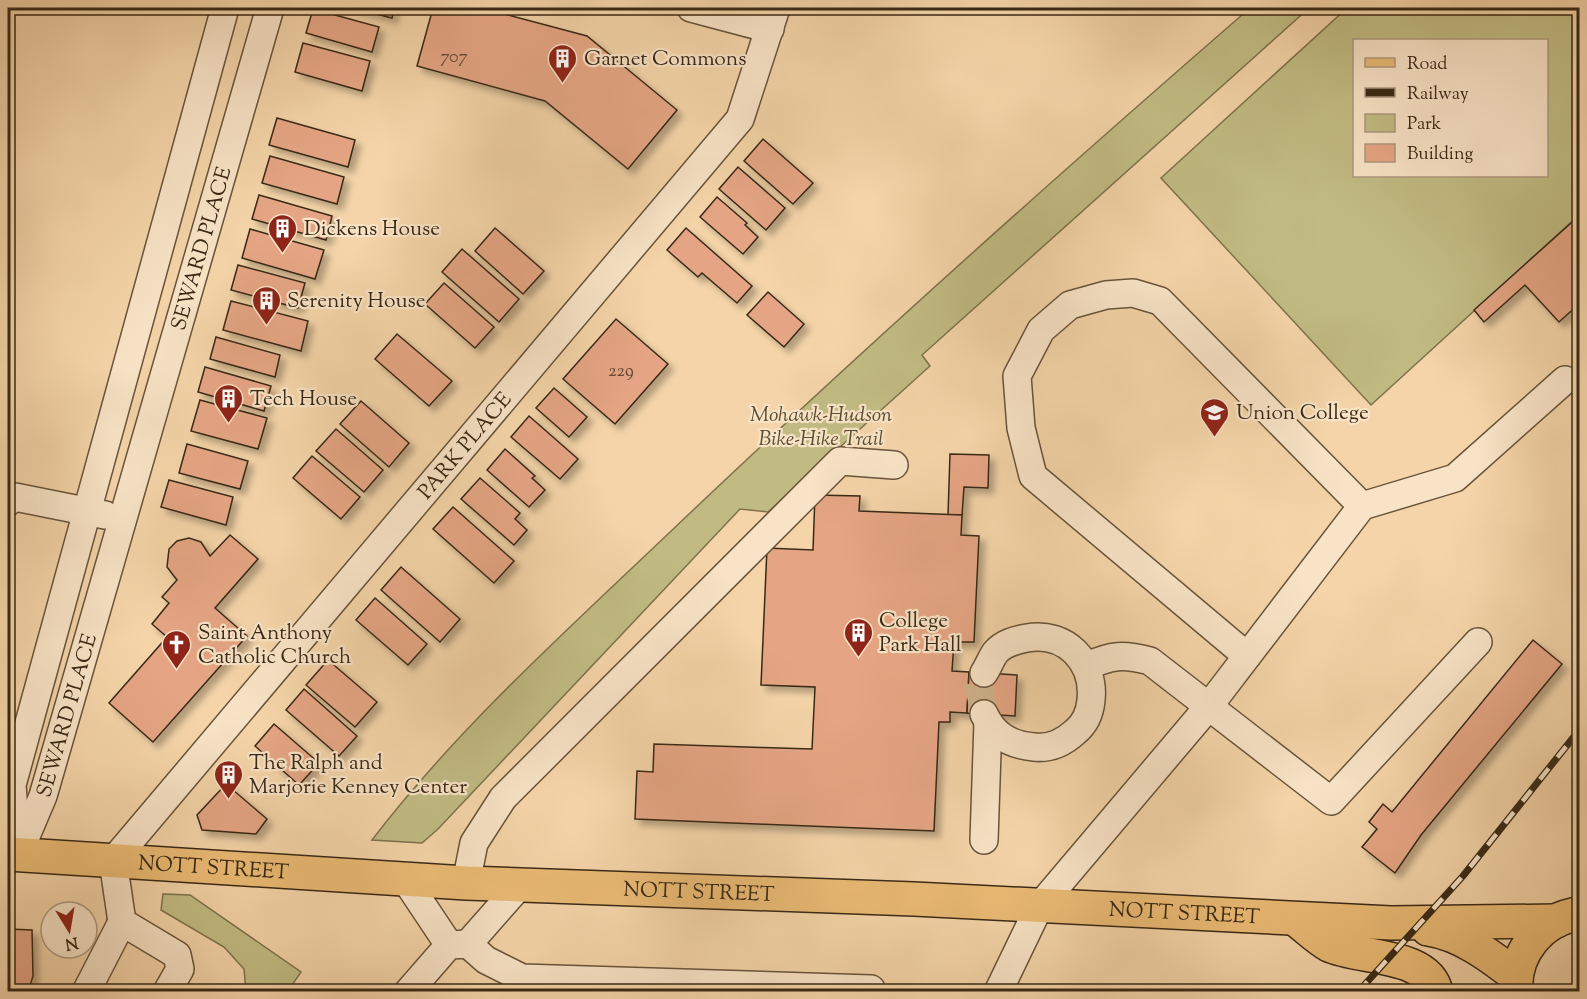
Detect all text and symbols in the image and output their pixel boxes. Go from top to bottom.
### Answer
legend [1353,39,1548,177]
building icon: Garnet Commons [547,42,579,84]
house number: 707 [440,45,468,71]
place label: Garnet Commons [584,45,746,75]
text: Road [1407,52,1447,78]
text: Railway [1407,82,1469,108]
text: Park [1407,112,1442,138]
text: Building [1407,142,1473,168]
street label: SEWARD PLACE [165,163,241,334]
building icon: Dickens House [267,212,299,254]
place label: Dickens House [304,215,440,245]
building icon: Serenity House [250,284,282,326]
place label: Serenity House [287,287,426,317]
house number: 229 [608,359,634,385]
building icon: Tech House [213,382,245,424]
place label: Tech House [250,385,357,415]
street label: PARK PLACE [412,386,520,507]
school or university icon: Union College [1199,396,1231,438]
place label: Union College [1236,399,1369,429]
park label: Mohawk-Hudson Bike-Hike Trail [750,401,892,455]
place label: College Park Hall [879,607,962,661]
building icon: College Park Hall [842,616,874,658]
place label: Saint Anthony Catholic Church [198,619,351,673]
church icon: Saint Anthony Catholic Church [161,628,193,670]
street label: SEWARD PLACE [30,630,106,801]
place label: The Ralph and Marjorie Kenney Center [249,749,467,803]
building icon: The Ralph and Marjorie Kenney Center [212,758,244,800]
street label: NOTT STREET [137,849,290,889]
street label: NOTT STREET [623,876,775,911]
street label: NOTT STREET [1108,896,1261,933]
north arrow [39,900,99,960]
text: N [63,930,80,955]

